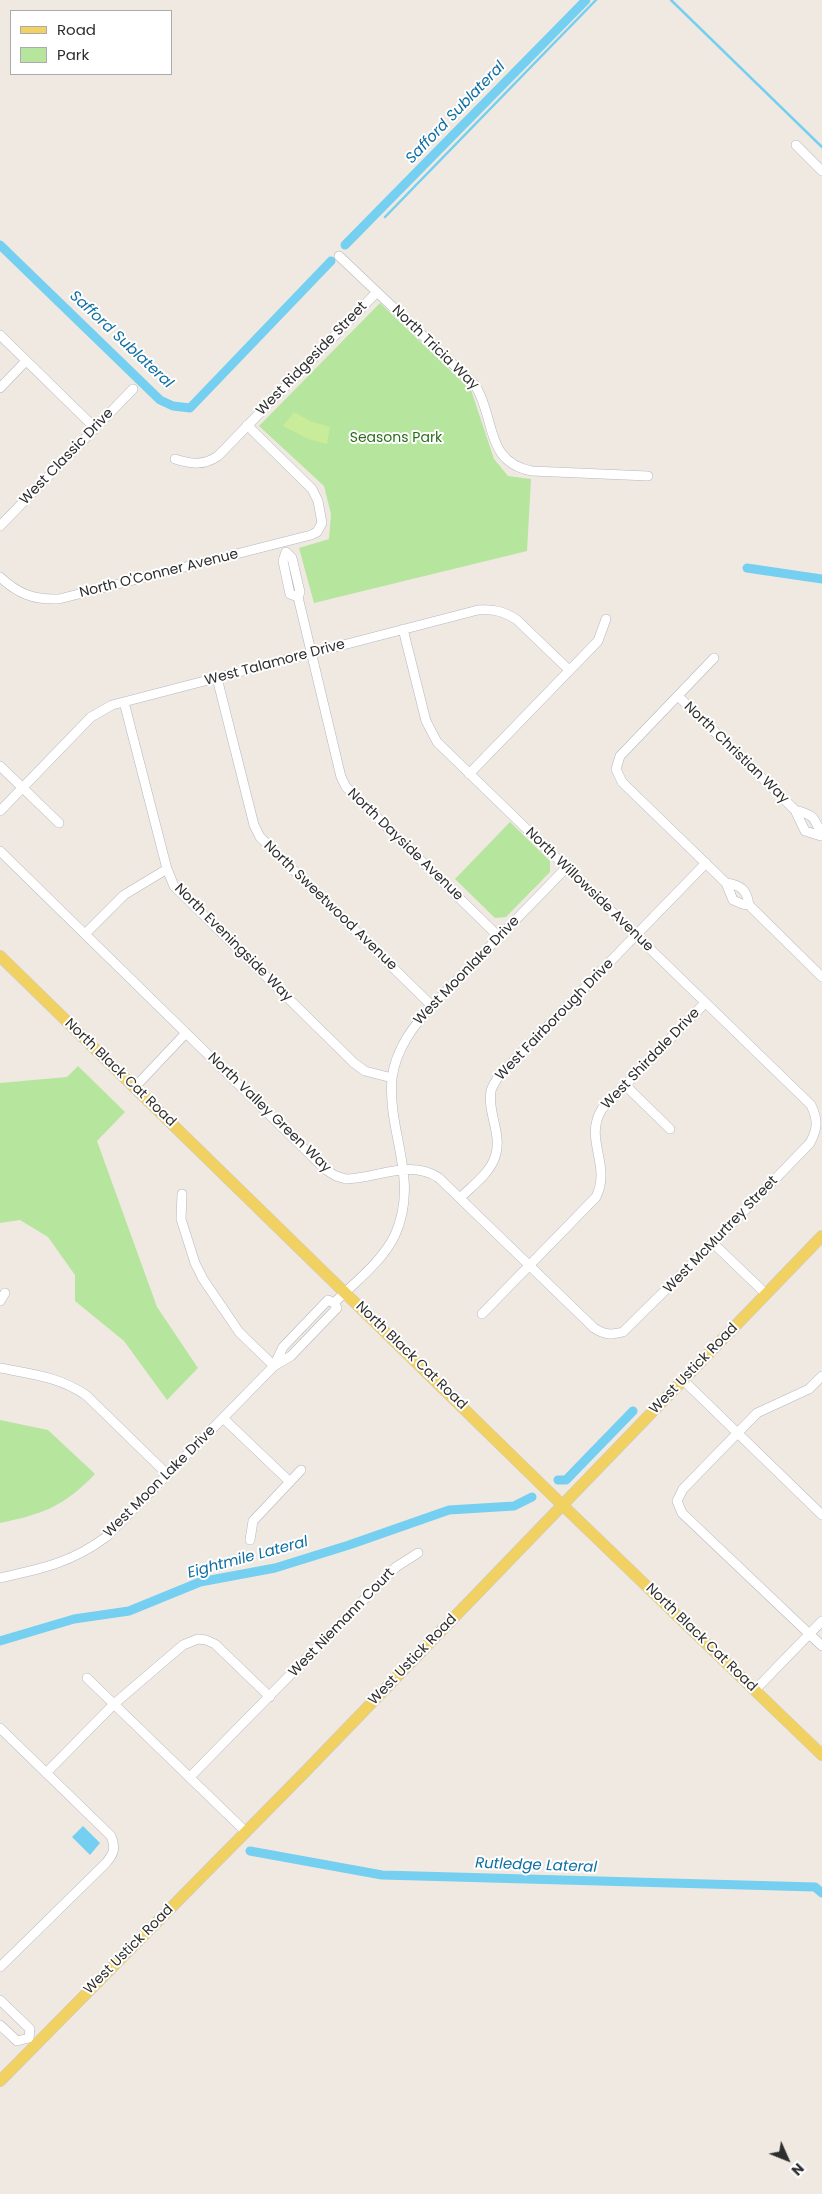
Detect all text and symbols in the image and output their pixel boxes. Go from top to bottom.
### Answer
legend [10,10,172,75]
text: Road [57,19,96,40]
text: Park [57,44,89,65]
water label: Safford Sublateral [403,58,509,168]
water label: Safford Sublateral [65,287,177,393]
street label: West Ridgeside Street [253,299,371,419]
street label: North Tricia Way [388,302,482,394]
street label: West Classic Drive [17,405,117,509]
park label: Seasons Park [350,430,442,446]
street label: North O'Conner Avenue [78,546,240,602]
street label: West Talamore Drive [203,636,347,690]
street label: North Christian Way [680,699,792,807]
street label: North Dayside Avenue [344,785,466,905]
street label: North Willowside Avenue [521,824,657,956]
street label: North Sweetwood Avenue [260,838,400,974]
street label: North Eveningside Way [170,880,296,1006]
street label: West Moonlake Drive [411,913,523,1029]
street label: West Fairborough Drive [493,956,617,1084]
street label: West Shirdale Drive [598,1005,704,1113]
street label: North Black Cat Road [61,1015,179,1131]
street label: North Valley Green Way [204,1050,334,1176]
street label: West McMurtrey Street [660,1173,782,1297]
street label: North Black Cat Road [352,1298,470,1414]
street label: West Ustick Road [646,1320,742,1418]
street label: West Moon Lake Drive [101,1423,219,1541]
water label: Eightmile Lateral [186,1533,310,1583]
street label: West Niemann Court [286,1565,398,1681]
street label: North Black Cat Road [642,1580,760,1696]
street label: West Ustick Road [365,1611,461,1709]
water label: Rutledge Lateral [475,1855,597,1877]
street label: West Ustick Road [81,1902,177,1998]
north arrow [762,2134,812,2184]
text: N [787,2159,809,2180]

